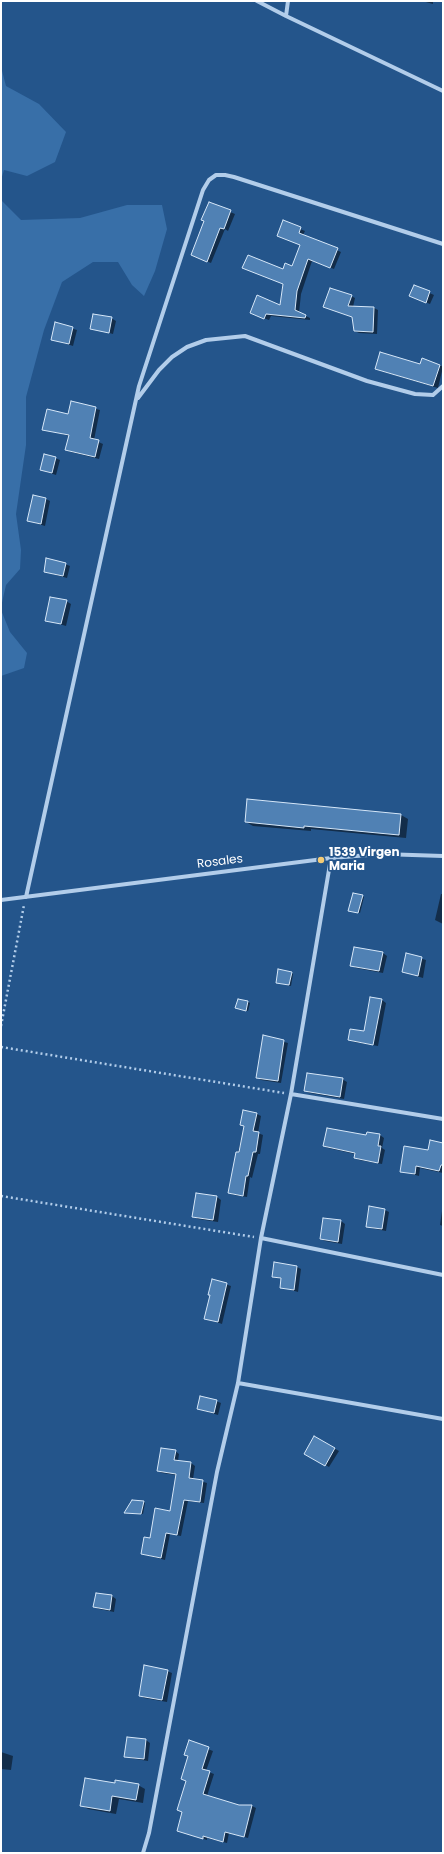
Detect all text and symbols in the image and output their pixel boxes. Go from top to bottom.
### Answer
place label: 1539 Virgen Maria [329,846,400,874]
street label: Rosales [196,852,244,872]
marker: 1539 Virgen Maria [316,855,326,865]

